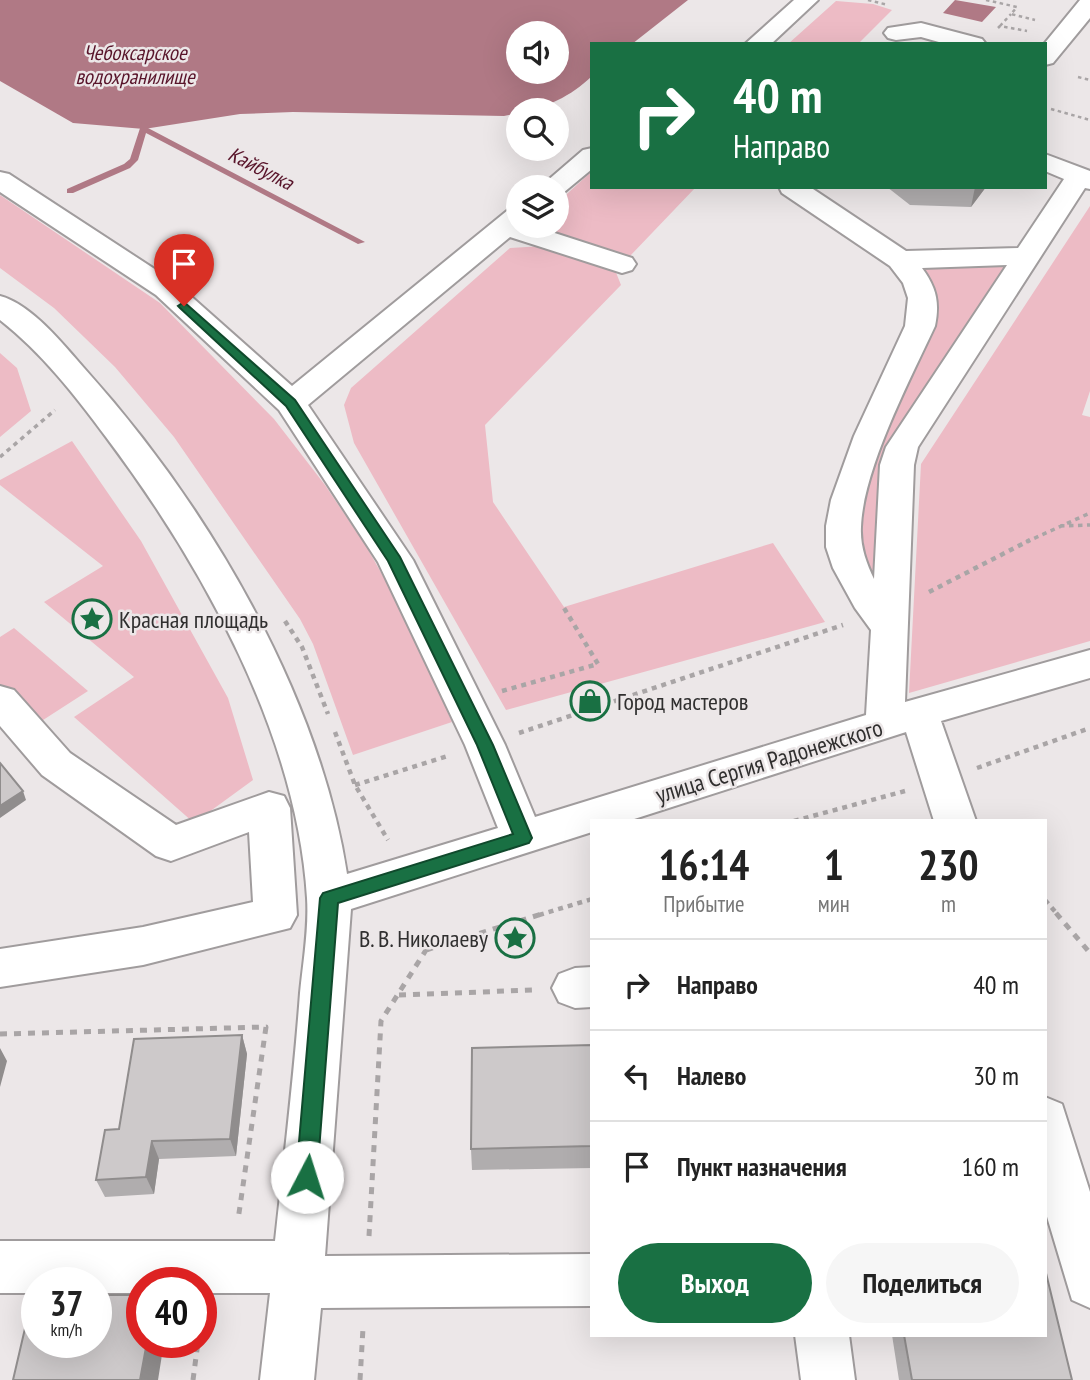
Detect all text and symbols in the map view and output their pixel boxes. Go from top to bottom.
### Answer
map controls [506,21,569,238]
button: sound [506,21,569,84]
water label: Чебоксарское водохранилище [75,39,196,90]
text: 40 m [733,63,822,127]
icon: right [618,70,709,161]
button: search [506,98,569,161]
text: Направо [733,125,830,167]
water label: Кайбулка [224,140,300,197]
button: layers [506,175,569,238]
pin [154,234,214,306]
icon: arrive [165,245,203,283]
place icon: Красная площадь [71,598,113,640]
place label: Красная площадь [119,604,268,635]
shop icon: Город мастеров [569,680,611,722]
place label: Город мастеров [617,686,748,717]
street label: улица Сергия Радонежского [652,712,886,810]
text: 16:14 [658,837,749,892]
text: 1 [824,837,844,892]
text: 230 [918,837,979,892]
text: Прибытие [663,889,745,918]
text: мин [818,889,850,918]
text: m [941,889,956,918]
place icon: В. В. Николаеву [494,917,536,959]
place label: В. В. Николаеву [359,923,488,954]
icon: right [618,966,656,1004]
text: Направо [677,968,758,1001]
text: 40 m [973,968,1019,1001]
icon: left [618,1057,656,1095]
text: Налево [677,1059,746,1092]
text: 30 m [973,1059,1019,1092]
position arrow [270,1140,344,1214]
icon: arrive [618,1148,656,1186]
text: Пункт назначения [677,1150,847,1183]
text: 160 m [961,1150,1019,1183]
button: Выход [618,1243,812,1323]
button: Поделиться [826,1243,1019,1323]
speed limit sign: 40 [126,1267,217,1358]
text: 37 [50,1280,83,1326]
text: km/h [51,1318,82,1341]

